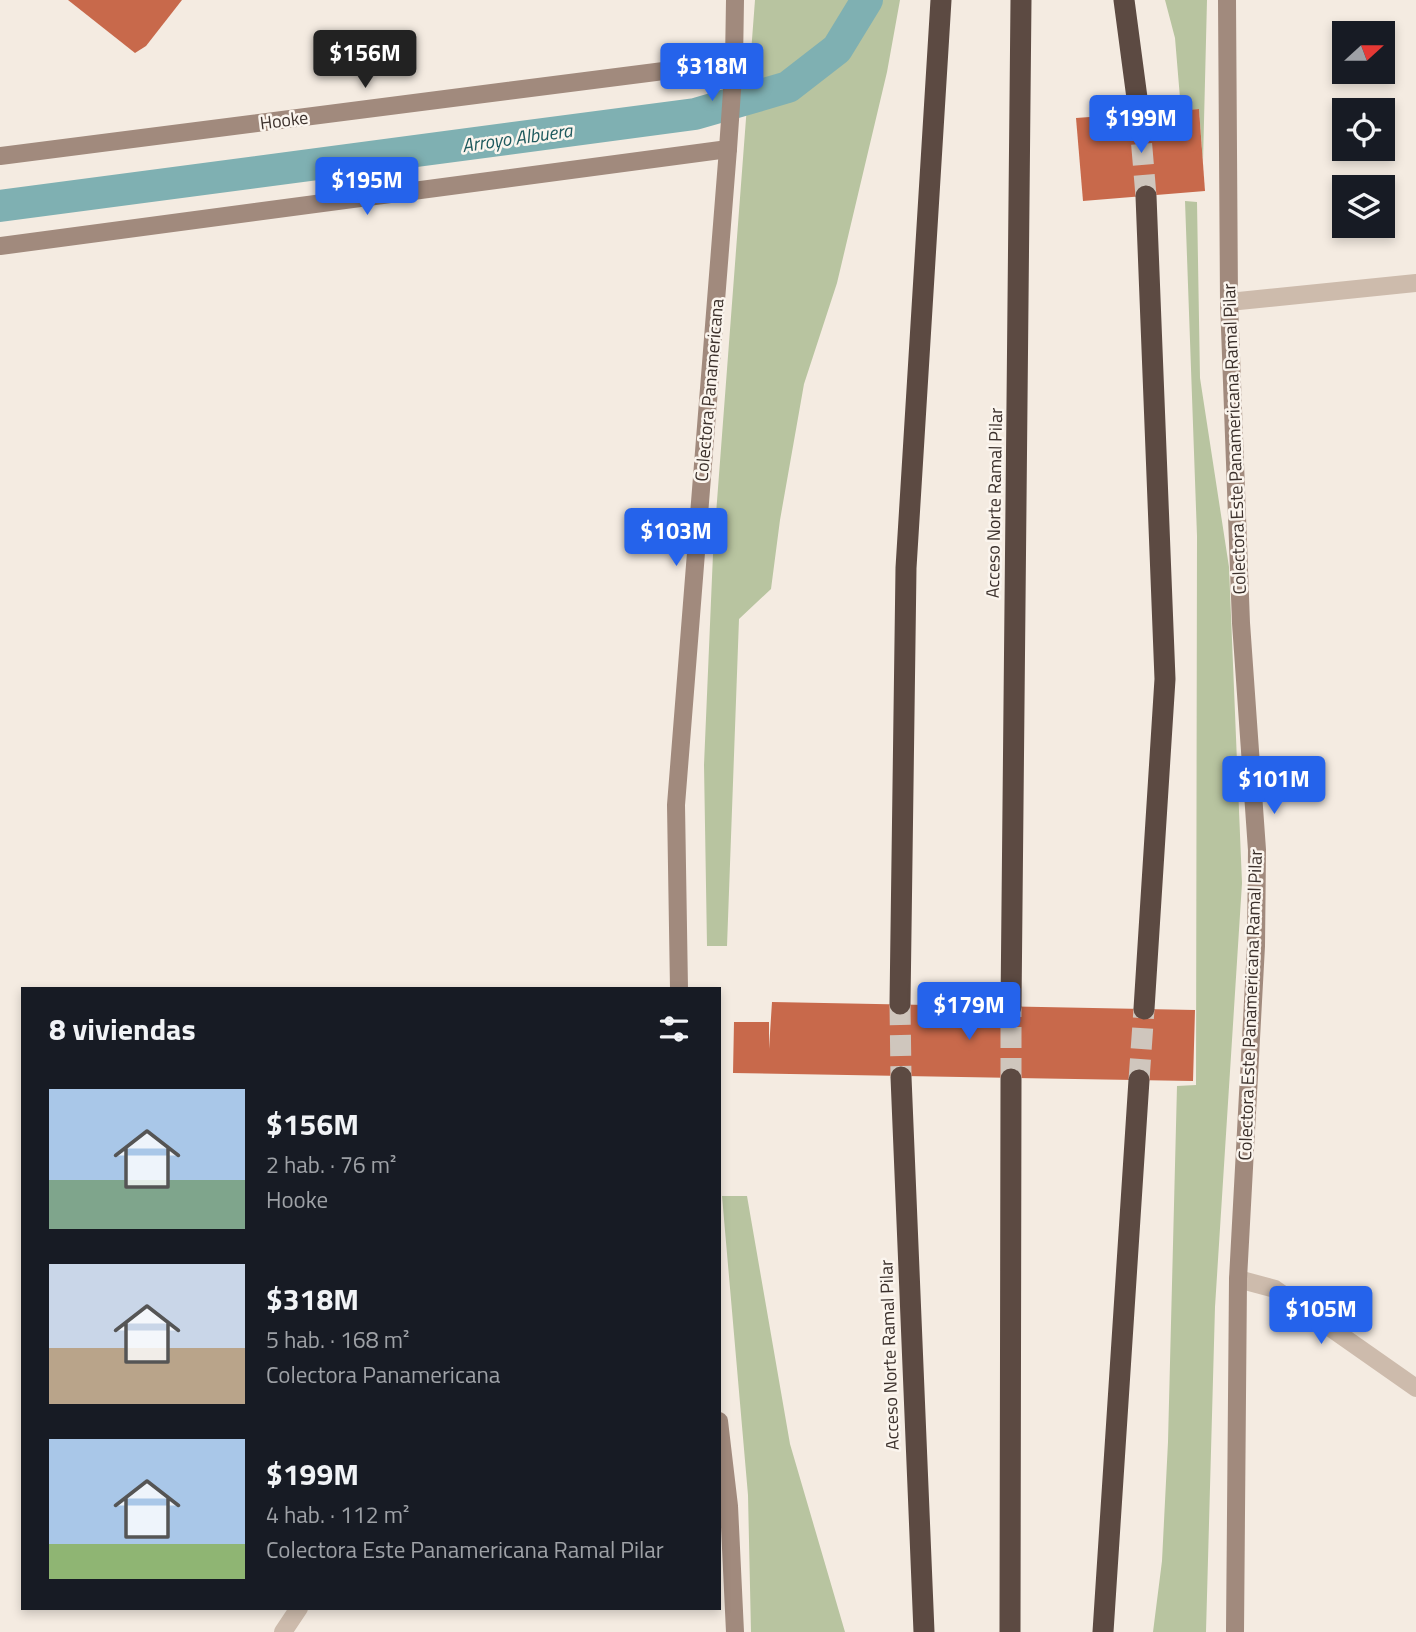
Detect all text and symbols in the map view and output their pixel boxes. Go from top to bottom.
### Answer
north arrow [1332,21,1395,84]
map controls [1332,21,1395,238]
pin: $156M [316,31,414,90]
text: $156M [329,35,401,70]
pin: $318M [663,43,761,103]
text: $318M [676,48,748,83]
pin: $199M [1092,96,1190,155]
button: locate [1332,98,1395,161]
text: $199M [1105,100,1177,135]
street label: Hooke [258,104,310,136]
water label: Arroyo Albuera [460,115,575,159]
pin: $195M [318,158,416,217]
text: $195M [331,162,403,197]
button: layers [1332,175,1395,238]
street label: Colectora Este Panamericana Ramal Pilar [1215,283,1253,595]
street label: Colectora Panamericana [688,297,730,483]
street label: Acceso Norte Ramal Pilar [979,408,1009,598]
pin: $103M [627,508,725,568]
text: $103M [640,513,712,548]
pin: $101M [1225,756,1323,816]
text: $101M [1238,761,1310,796]
street label: Colectora Este Panamericana Ramal Pilar [1231,849,1269,1161]
pin: $179M [920,982,1018,1042]
text: $179M [933,987,1005,1022]
text: 8 viviendas [49,1006,196,1052]
icon: filters [655,1010,693,1048]
text: $156M [266,1101,359,1147]
icon: home [105,1117,189,1201]
text: 2 hab. · 76 m² [266,1147,396,1182]
text: Hooke [266,1182,328,1217]
street label: Acceso Norte Ramal Pilar [872,1259,906,1451]
text: $318M [266,1276,359,1322]
pin: $105M [1272,1286,1370,1346]
text: $105M [1285,1291,1357,1326]
icon: home [105,1292,189,1376]
text: 5 hab. · 168 m² [266,1322,409,1357]
text: Colectora Panamericana [266,1357,500,1392]
text: $199M [266,1451,359,1497]
icon: home [105,1467,189,1551]
text: 4 hab. · 112 m² [266,1497,409,1532]
text: Colectora Este Panamericana Ramal Pilar [266,1532,664,1567]

